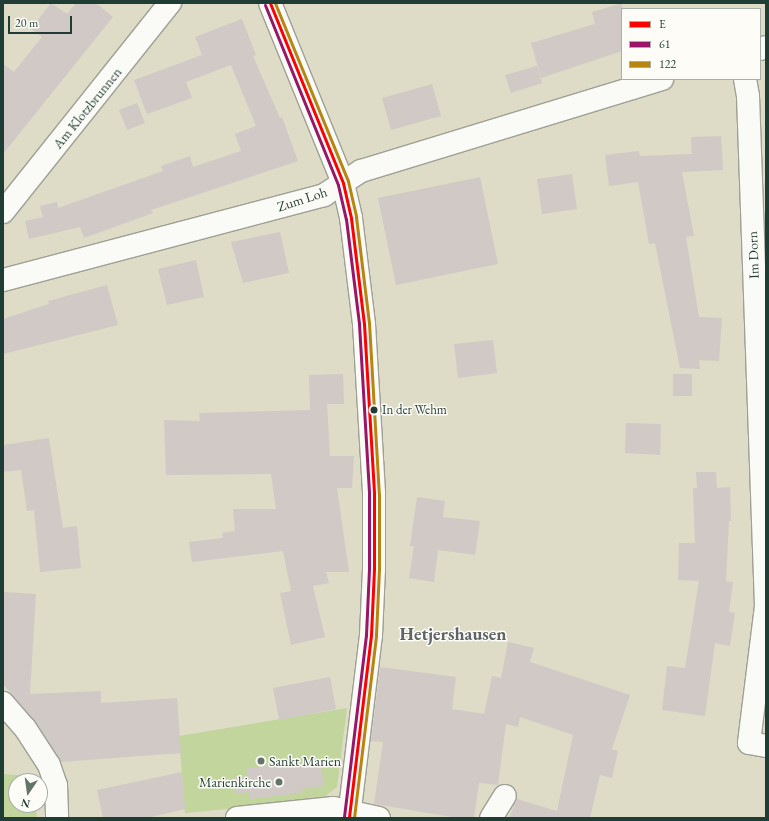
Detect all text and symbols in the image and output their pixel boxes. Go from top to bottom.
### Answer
scale bar [10,8,74,34]
legend [621,8,761,80]
text: 20 m [15,15,38,31]
text: E [659,16,666,32]
text: 61 [659,36,671,52]
text: 122 [659,56,676,72]
street label: Am Klotzbrunnen [49,64,125,152]
street label: Zum Loh [275,183,329,215]
street label: Im Dorn [744,231,762,279]
place label: In der Wehm [382,402,447,418]
marker: In der Wehm [369,405,379,415]
district label: Hetjershausen [400,623,506,645]
place label: Sankt Marien [269,753,341,769]
marker: Sankt Marien [256,756,266,766]
north arrow [8,773,48,813]
place label: Marienkirche [199,774,271,790]
marker: Marienkirche [274,777,284,787]
text: N [20,796,31,812]

